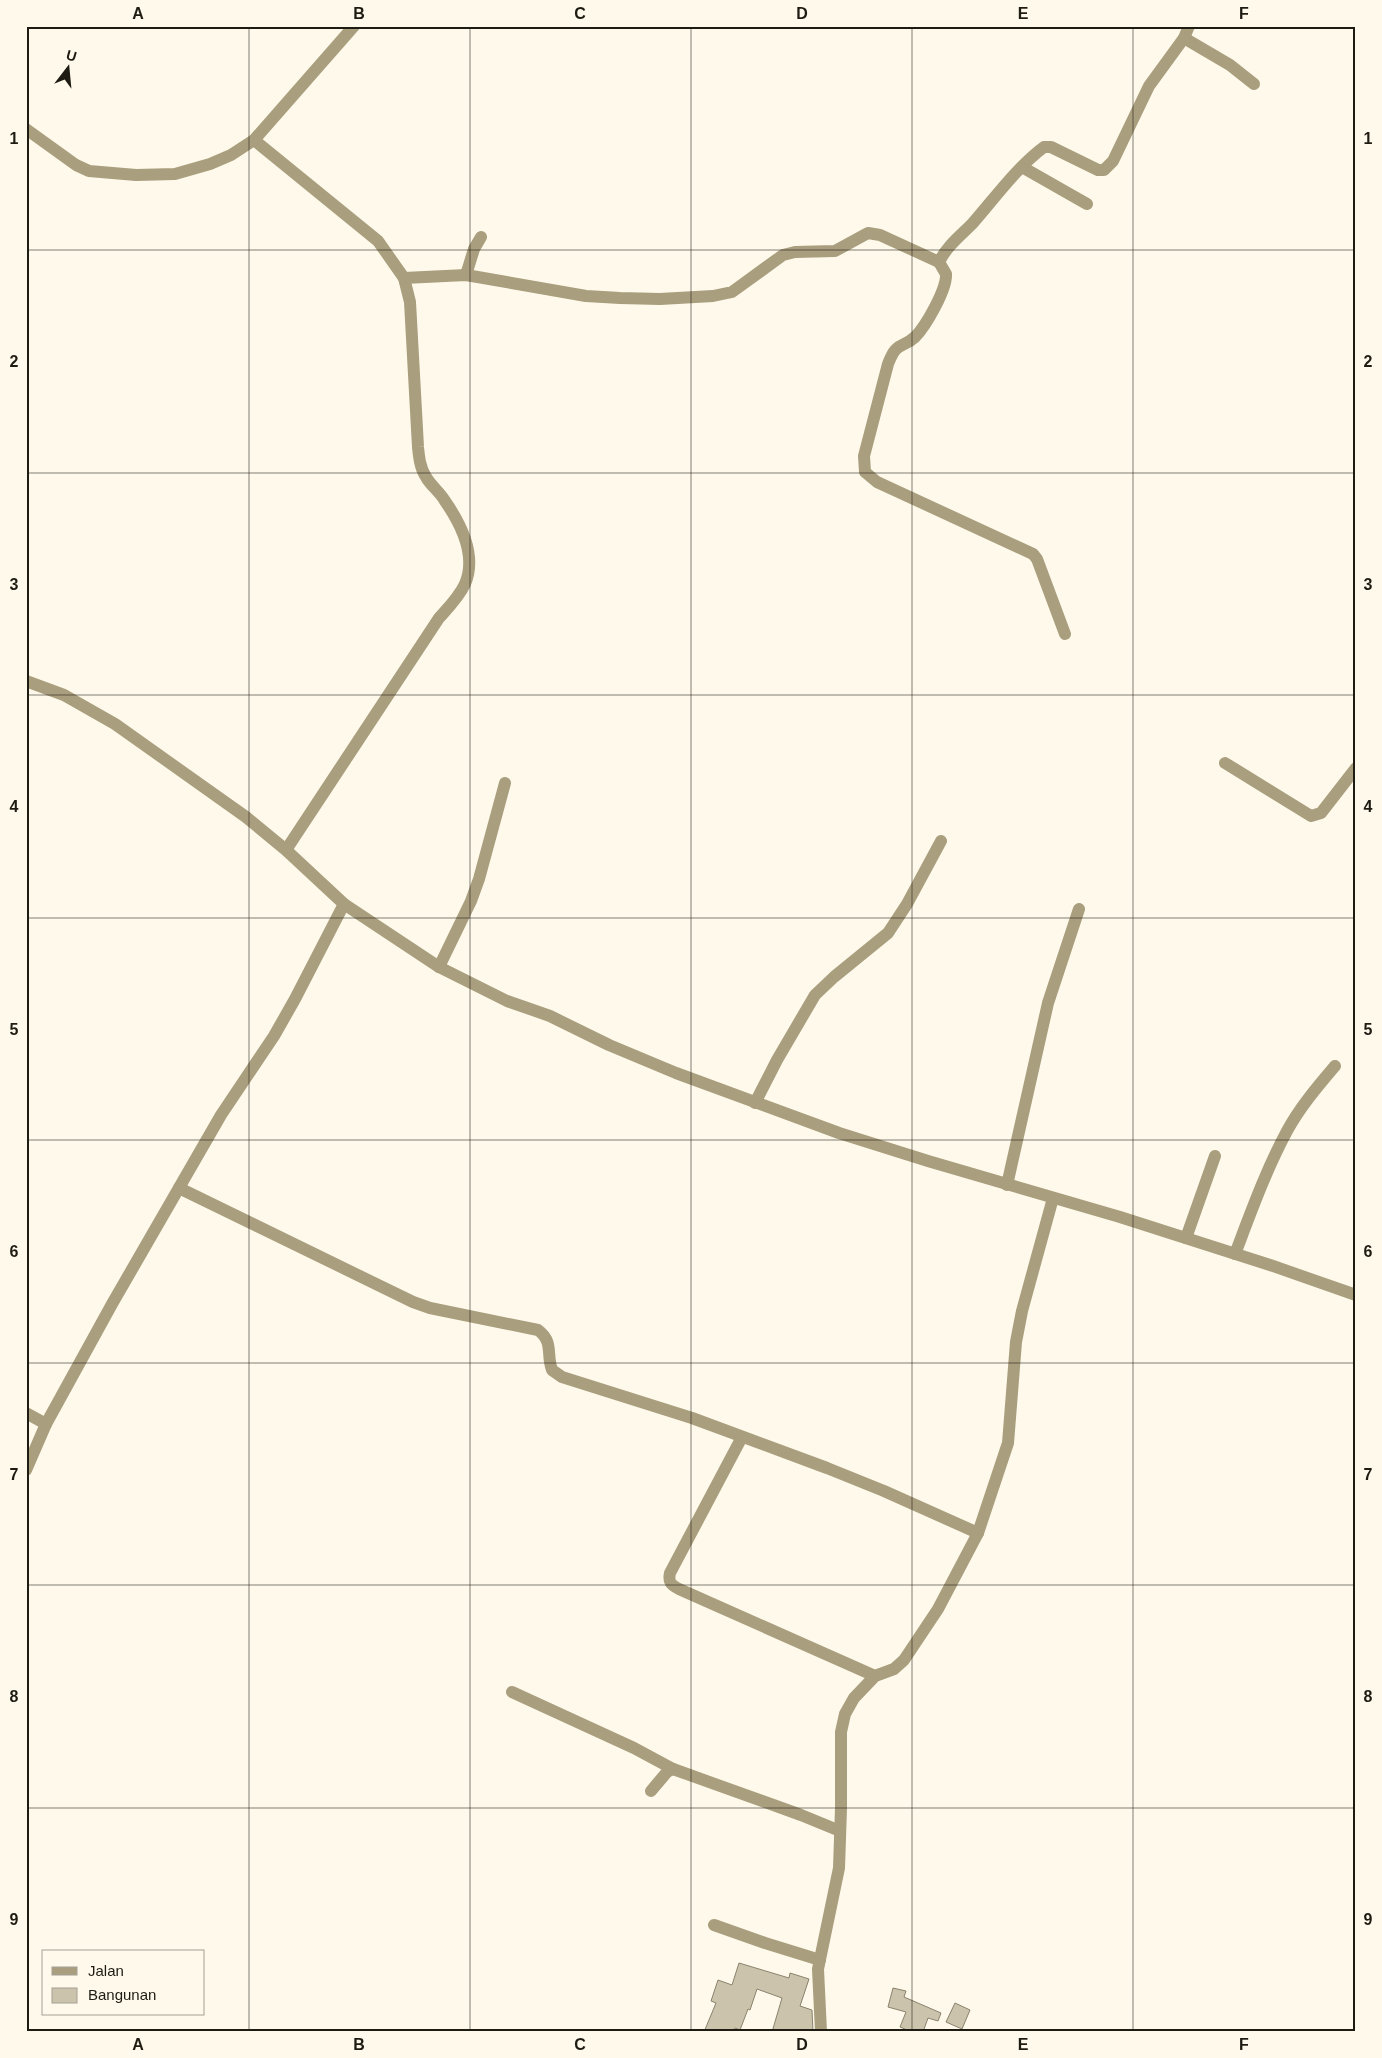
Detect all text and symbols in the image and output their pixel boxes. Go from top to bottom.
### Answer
text: A [132,5,144,22]
text: B [353,5,365,22]
text: C [574,5,586,22]
text: D [796,5,808,22]
text: E [1018,5,1029,22]
text: F [1239,5,1249,22]
north arrow [42,42,92,92]
text: U [65,46,79,65]
text: 1 [10,130,19,147]
text: 1 [1364,130,1373,147]
text: 2 [10,353,19,370]
text: 2 [1364,353,1373,370]
text: 3 [10,576,19,593]
text: 3 [1364,576,1373,593]
text: 4 [10,798,19,815]
text: 4 [1364,798,1373,815]
text: 5 [10,1021,19,1038]
text: 5 [1364,1021,1373,1038]
text: 6 [10,1243,19,1260]
text: 6 [1364,1243,1373,1260]
text: 7 [10,1466,19,1483]
text: 7 [1364,1466,1373,1483]
text: 8 [10,1688,19,1705]
text: 8 [1364,1688,1373,1705]
text: 9 [10,1911,19,1928]
text: 9 [1364,1911,1373,1928]
legend [42,1950,205,2016]
text: Jalan [88,1962,124,1979]
text: Bangunan [88,1986,156,2003]
text: A [132,2036,144,2053]
text: B [353,2036,365,2053]
text: C [574,2036,586,2053]
text: D [796,2036,808,2053]
text: E [1018,2036,1029,2053]
text: F [1239,2036,1249,2053]

